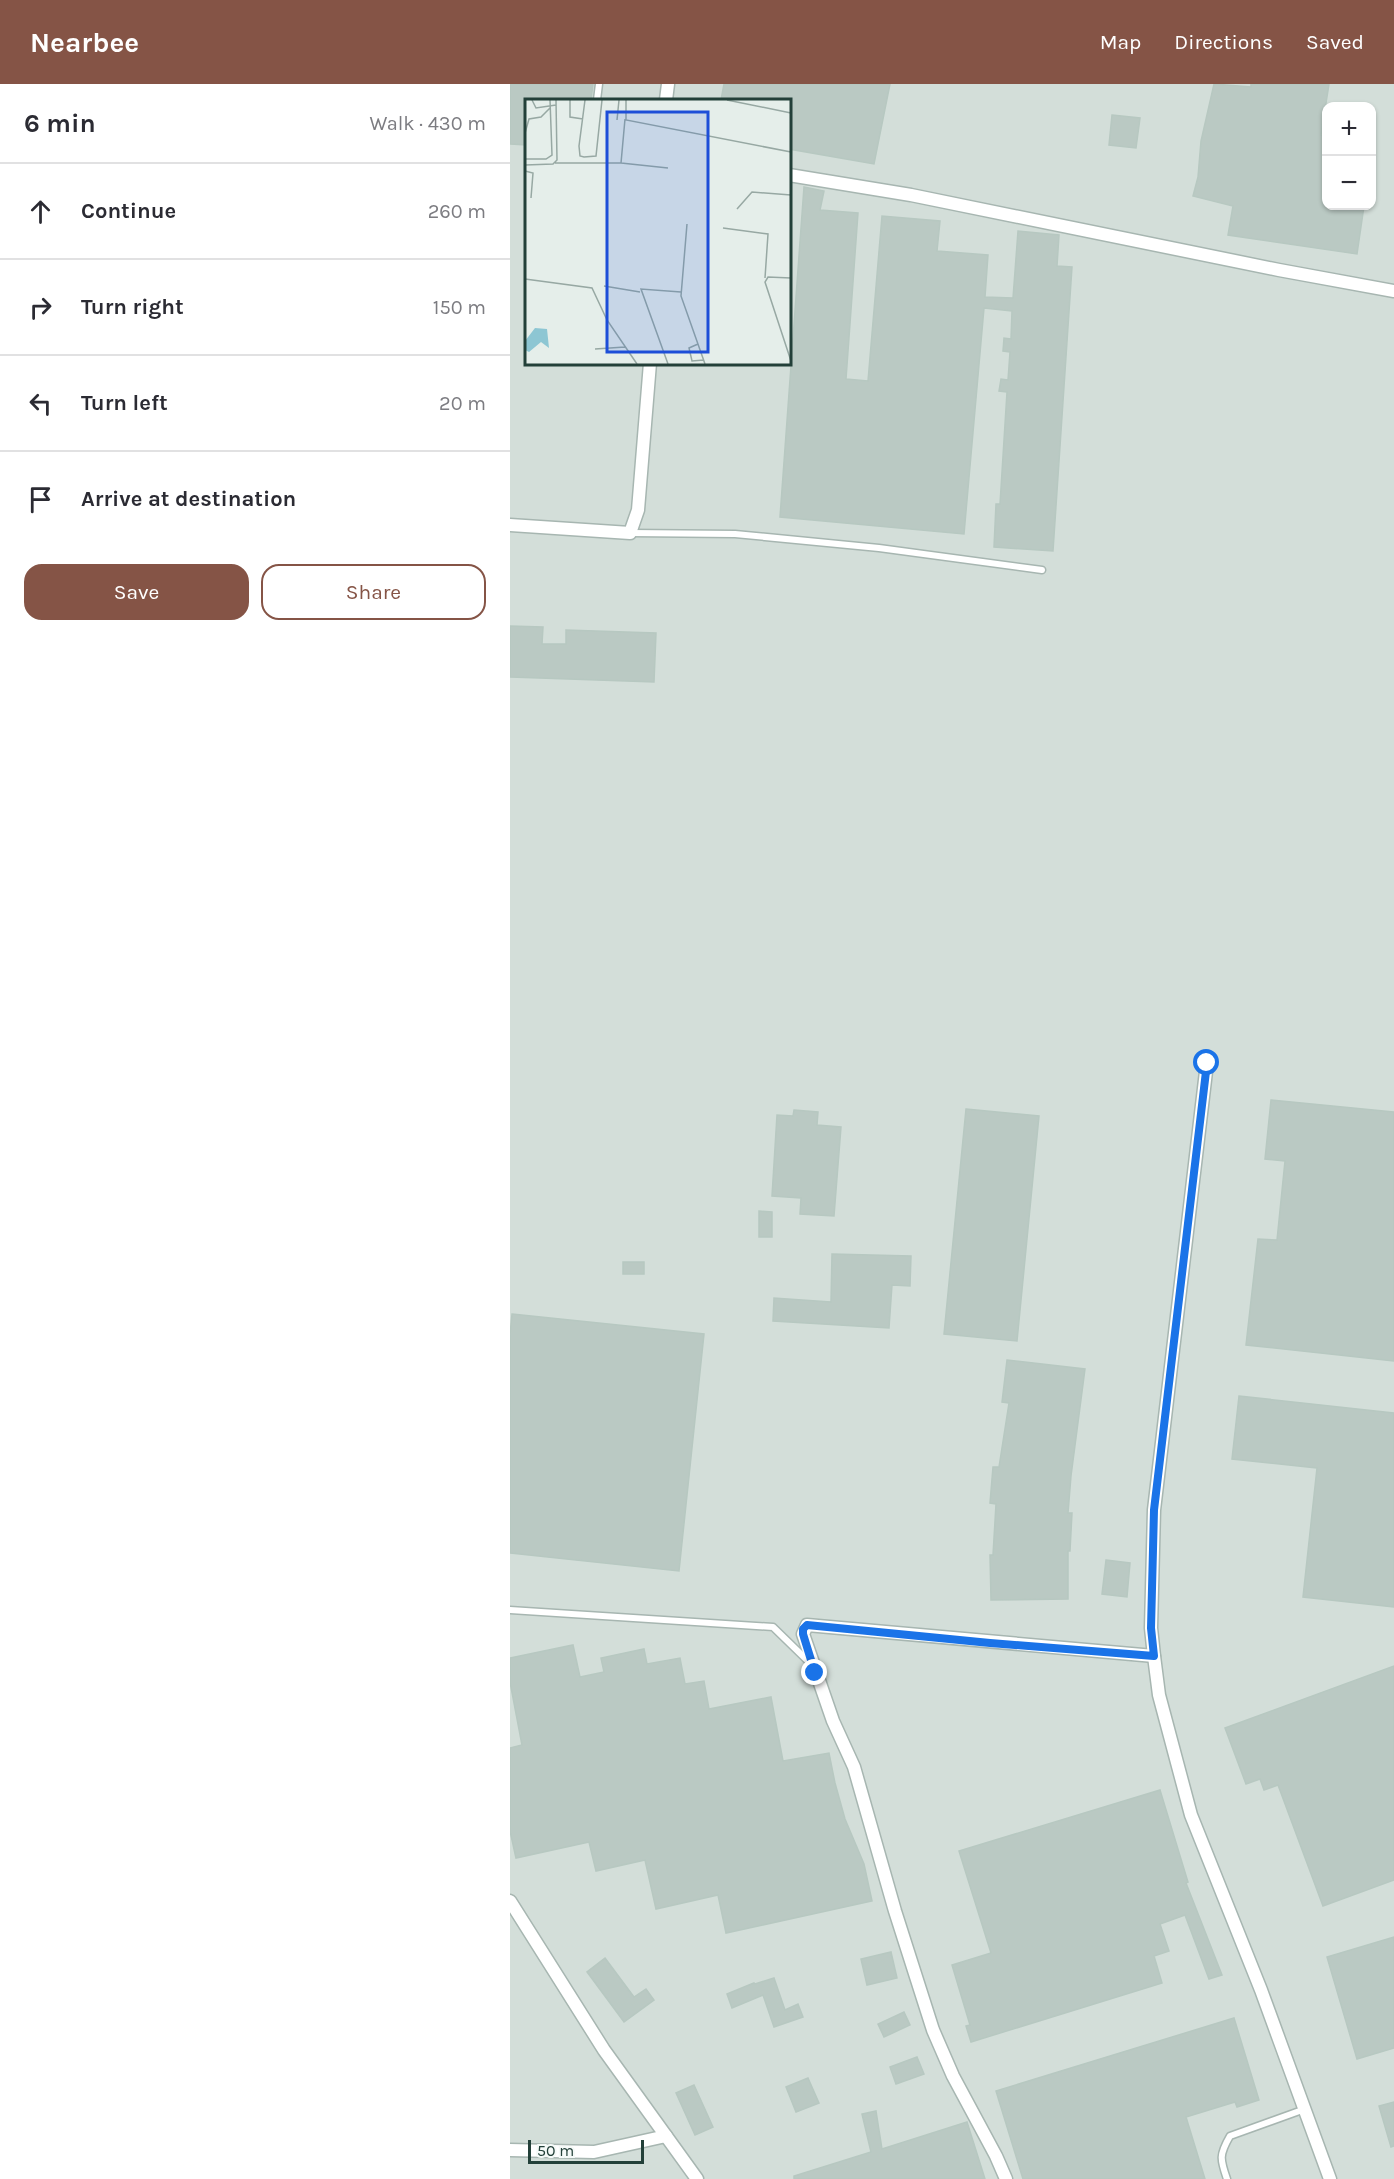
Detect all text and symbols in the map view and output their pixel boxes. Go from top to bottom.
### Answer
text: Nearbee [30,26,139,59]
text: Map [1100,30,1141,54]
text: Directions [1174,30,1273,54]
text: Saved [1306,30,1364,54]
inset map [525,99,790,364]
map controls [1322,102,1376,210]
button: + [1322,102,1376,156]
text: 6 min [24,108,96,139]
text: Walk · 430 m [370,112,486,135]
button: − [1322,156,1376,210]
icon: ahead [24,195,57,228]
text: Continue [81,198,176,224]
text: 260 m [428,200,486,223]
icon: right [24,291,57,324]
text: Turn right [81,294,184,320]
text: 150 m [433,296,486,319]
icon: left [24,387,57,420]
text: Turn left [81,390,168,416]
text: 20 m [439,392,486,415]
icon: arrive [24,483,57,516]
text: Arrive at destination [81,486,296,512]
button: Save [24,564,249,620]
button: Share [261,564,486,620]
route start [1193,1049,1219,1075]
route end [801,1659,827,1685]
scale bar [528,2137,644,2164]
text: 50 m [537,2141,574,2160]

